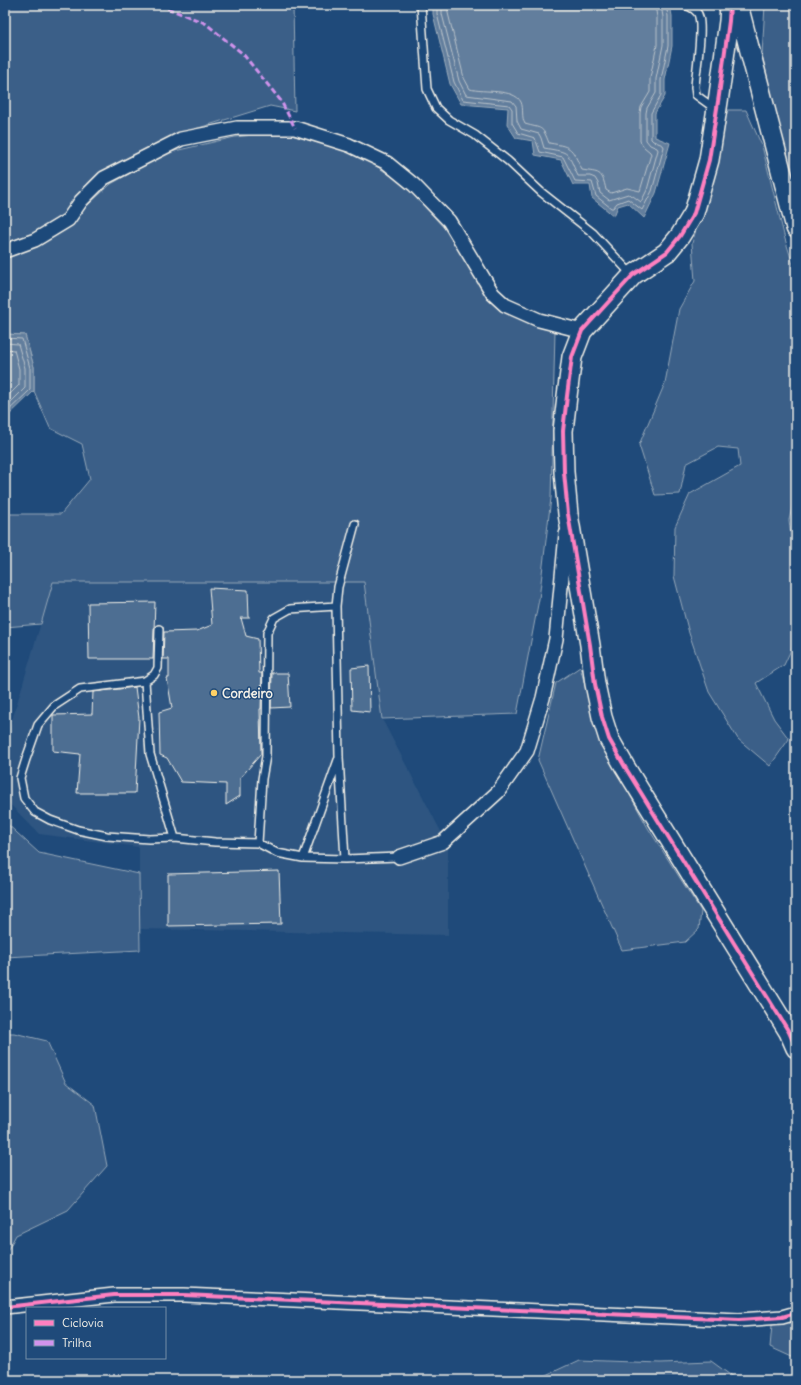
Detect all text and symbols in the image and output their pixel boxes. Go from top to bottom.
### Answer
place label: Cordeiro [222,685,273,702]
marker: Cordeiro [209,688,219,698]
legend [26,1307,166,1359]
text: Ciclovia [62,1315,104,1330]
text: Trilha [62,1335,92,1350]

